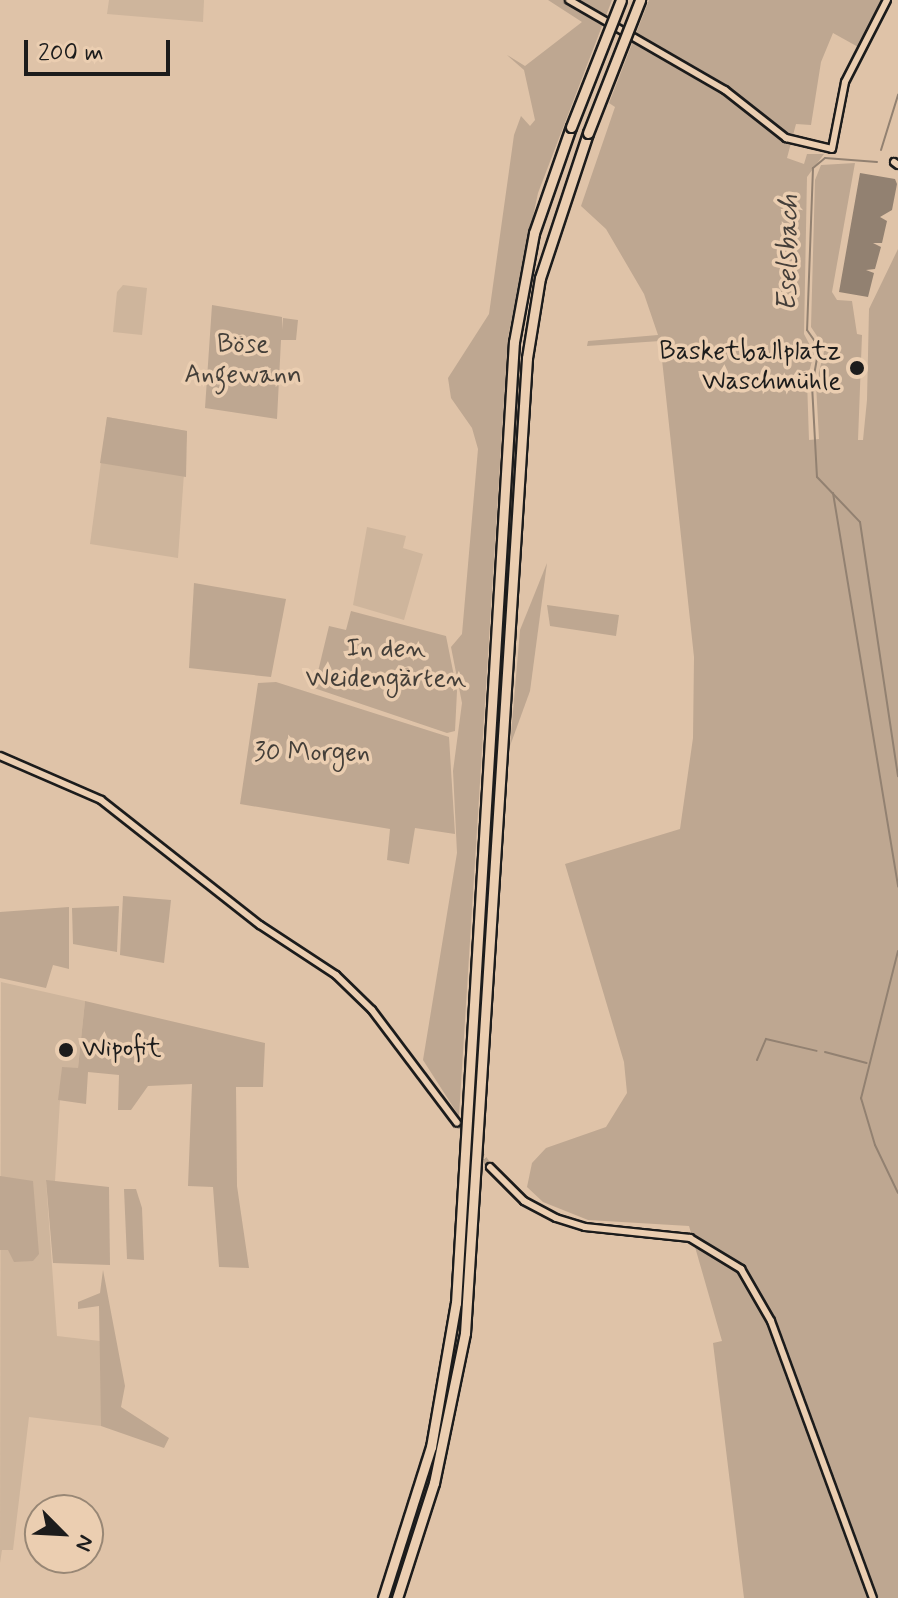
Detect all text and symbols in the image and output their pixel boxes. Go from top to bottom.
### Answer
scale bar [28,24,174,74]
text: 200 m [38,38,104,69]
water label: Eselsbach [771,194,807,312]
park label: Böse Angewann [184,330,302,392]
place label: Basketballplatz Waschmühle [659,337,841,398]
marker: Basketballplatz Waschmühle [848,359,866,377]
park label: In den Weidengärten [306,634,466,696]
park label: 30 Morgen [254,738,370,770]
place label: Wipofit [82,1034,162,1066]
marker: Wipofit [57,1041,75,1059]
north arrow [24,1494,104,1574]
text: N [68,1531,100,1555]

